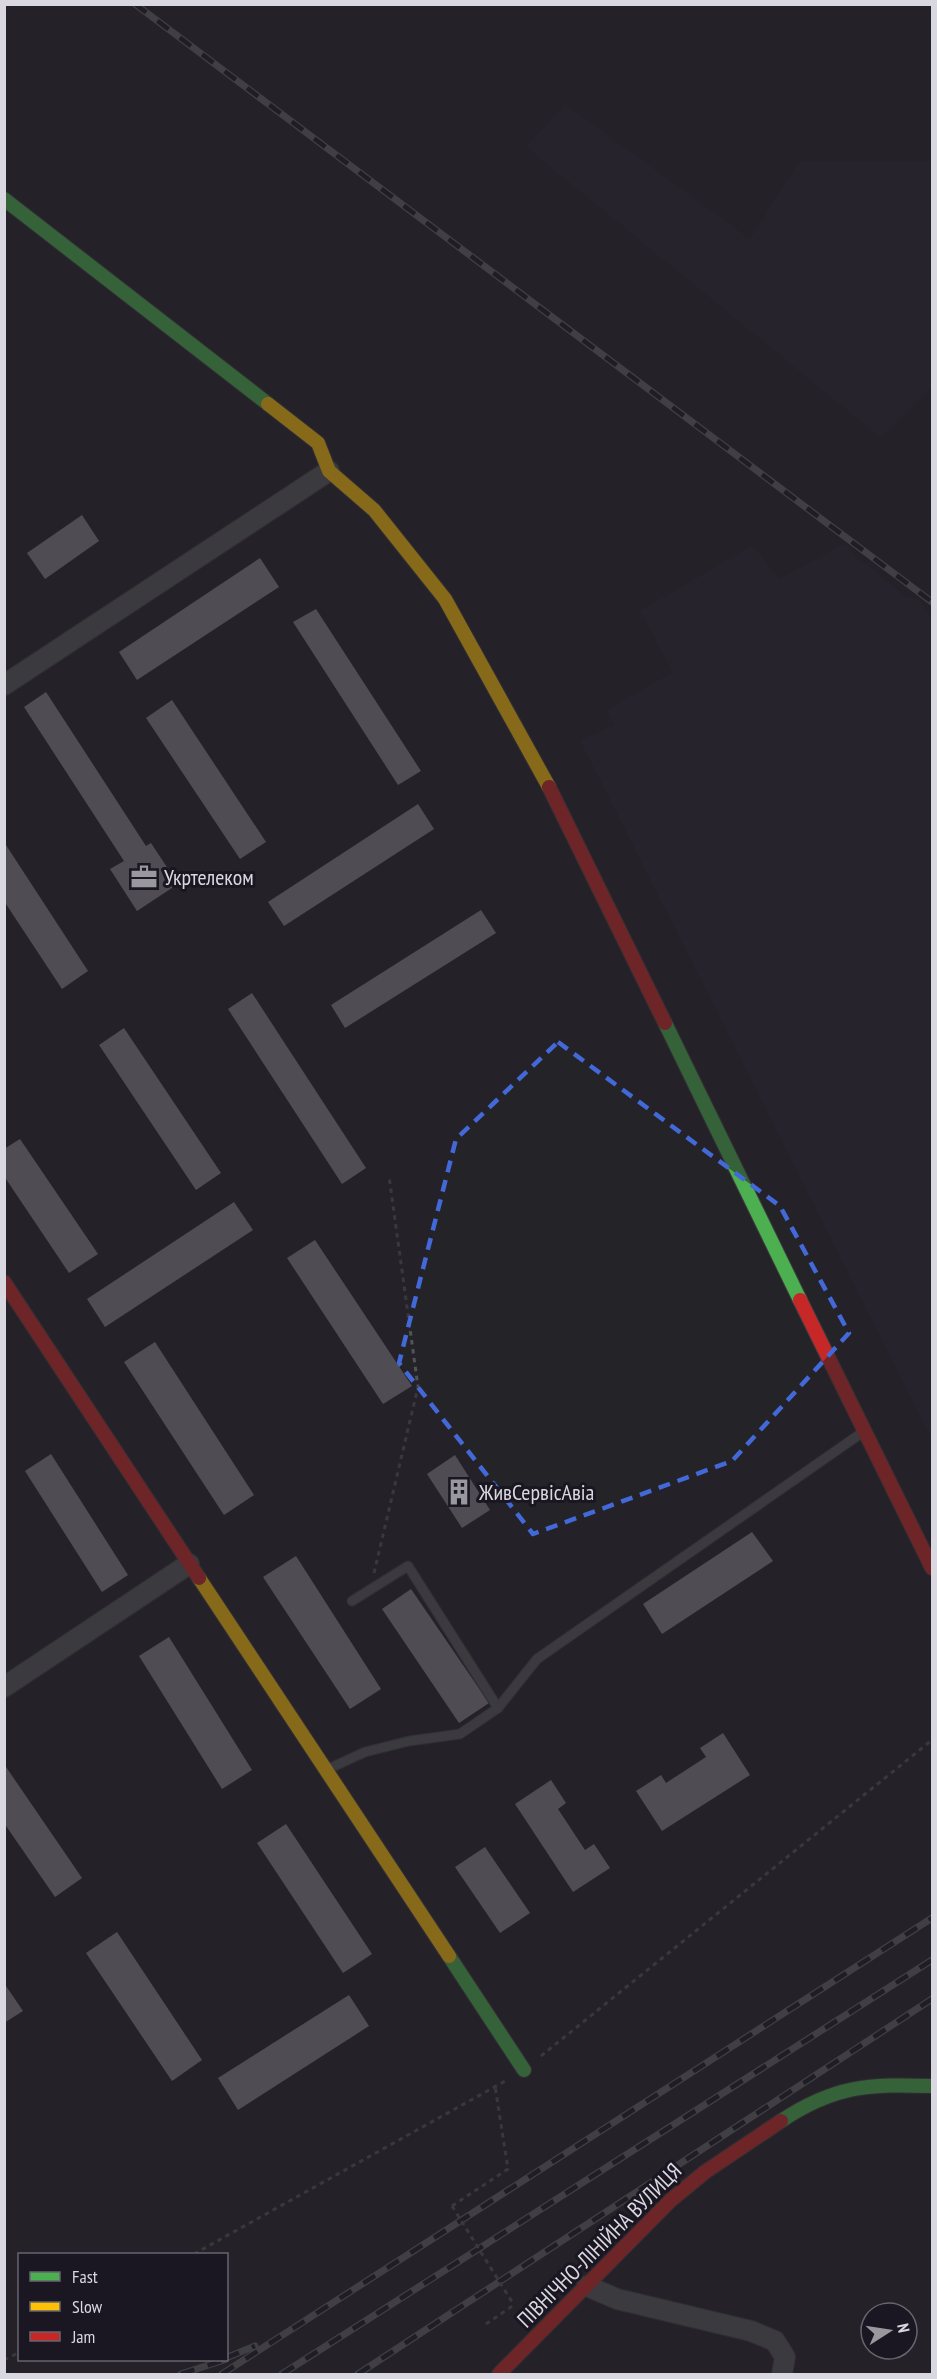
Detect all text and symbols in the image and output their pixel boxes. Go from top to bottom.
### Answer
office icon: Укртелеком [129,862,159,892]
place label: Укртелеком [164,863,254,891]
building icon: ЖивСервісАвіа [444,1477,474,1507]
place label: ЖивСервісАвіа [478,1478,594,1506]
street label: ПІВНІЧНО-ЛІНІЙНА ВУЛИЦЯ [511,2157,687,2333]
legend [18,2253,228,2361]
text: Fast [72,2265,98,2288]
text: Slow [72,2295,103,2318]
north arrow [859,2301,919,2361]
text: N [893,2322,914,2334]
text: Jam [71,2325,95,2348]

